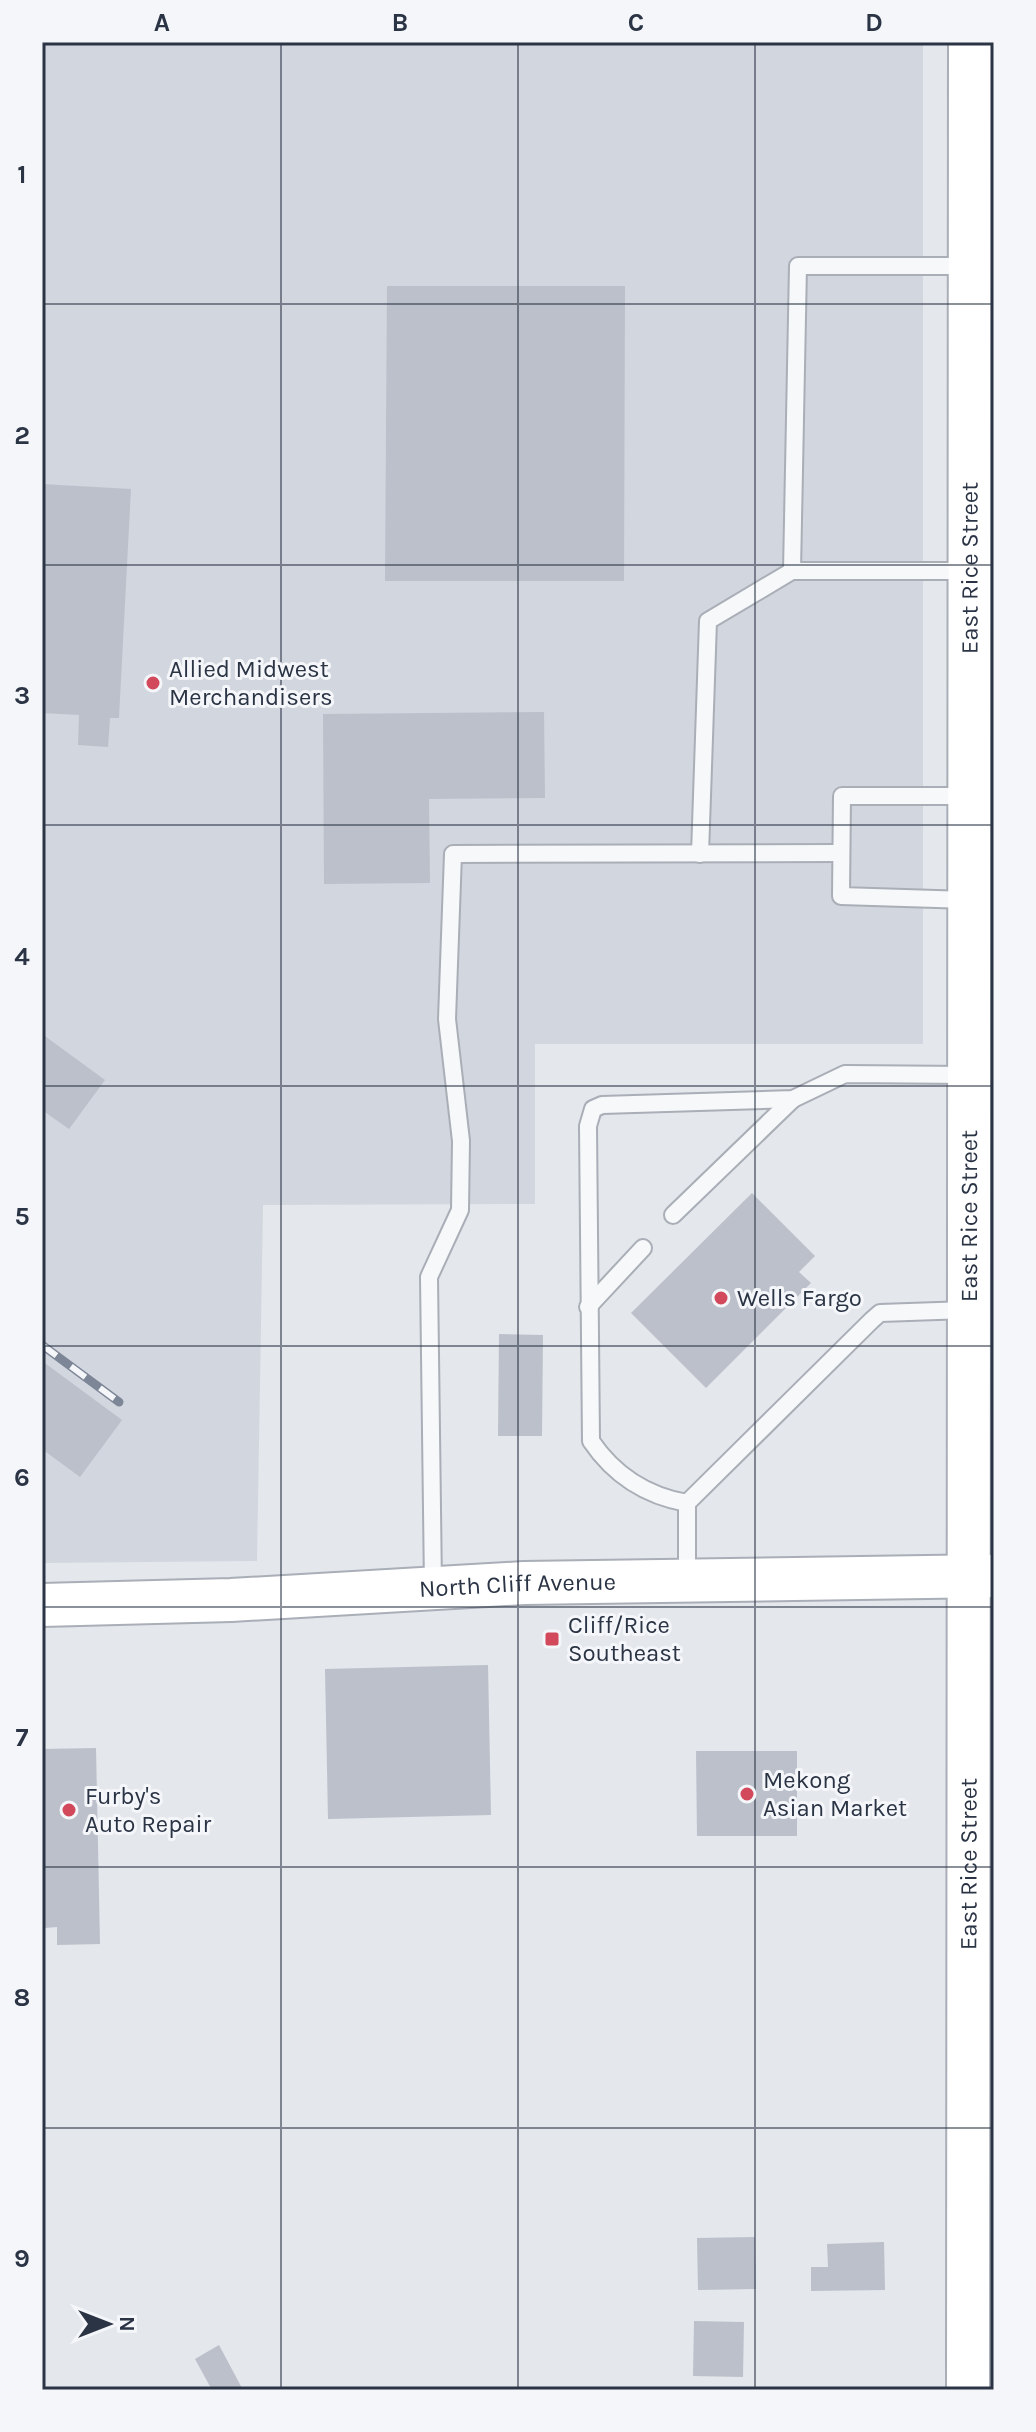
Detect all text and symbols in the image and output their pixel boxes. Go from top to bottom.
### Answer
text: A [154,7,170,38]
text: B [392,7,408,38]
text: C [628,7,644,38]
text: D [865,7,883,38]
text: 1 [17,159,27,190]
text: 2 [14,420,30,451]
street label: East Rice Street [955,482,984,654]
place label: Allied Midwest Merchandisers [169,655,333,711]
marker: Allied Midwest Merchandisers [144,674,162,692]
text: 3 [14,680,30,711]
text: 4 [14,941,30,972]
street label: East Rice Street [955,1130,983,1302]
text: 5 [14,1201,30,1232]
place label: Wells Fargo [737,1284,862,1312]
marker: Wells Fargo [712,1289,730,1307]
text: 6 [14,1462,30,1493]
street label: North Cliff Avenue [418,1568,616,1603]
place label: Cliff/Rice Southeast [568,1611,681,1667]
marker: Cliff/Rice Southeast [543,1630,561,1648]
text: 7 [16,1722,29,1753]
place label: Mekong Asian Market [763,1766,907,1822]
street label: East Rice Street [954,1778,983,1950]
place label: Furby's Auto Repair [85,1782,212,1838]
marker: Mekong Asian Market [738,1785,756,1803]
marker: Furby's Auto Repair [60,1801,78,1819]
text: 8 [14,1982,30,2013]
text: 9 [14,2243,30,2274]
north arrow [68,2284,148,2364]
text: N [114,2316,140,2332]

